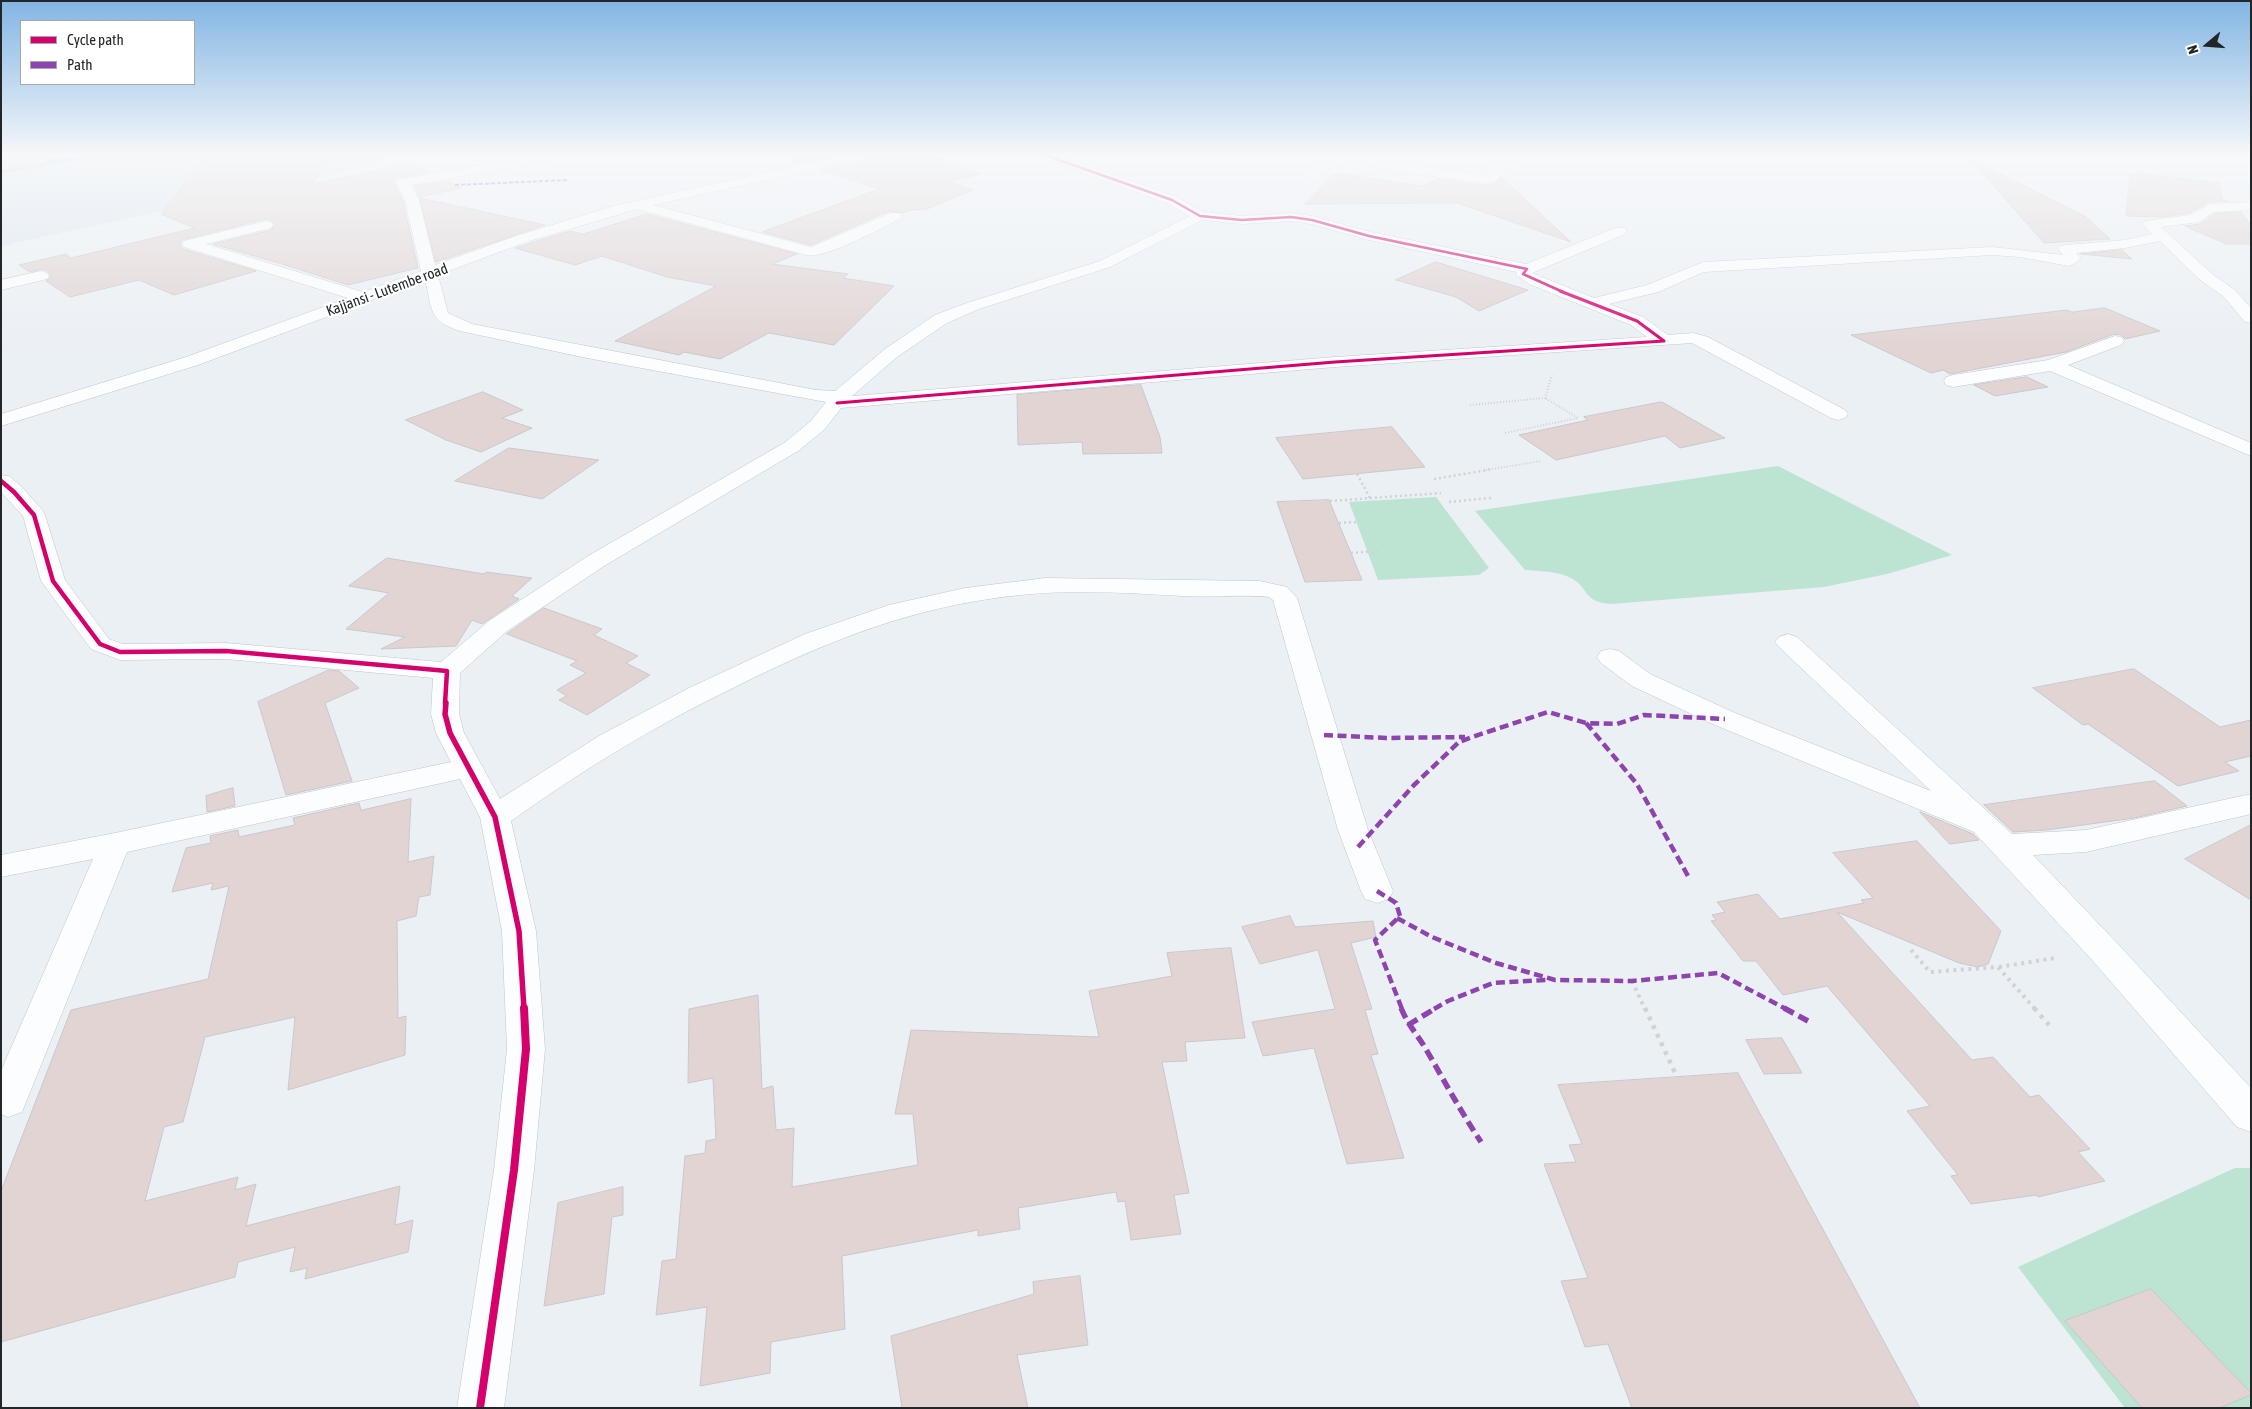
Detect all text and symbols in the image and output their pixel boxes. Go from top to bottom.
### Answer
legend [20,20,195,85]
north arrow [2182,20,2232,70]
text: Cycle path [67,31,124,48]
text: N [2184,43,2202,56]
text: Path [67,56,93,73]
street label: Kajjansi - Lutembe road [324,260,450,320]

